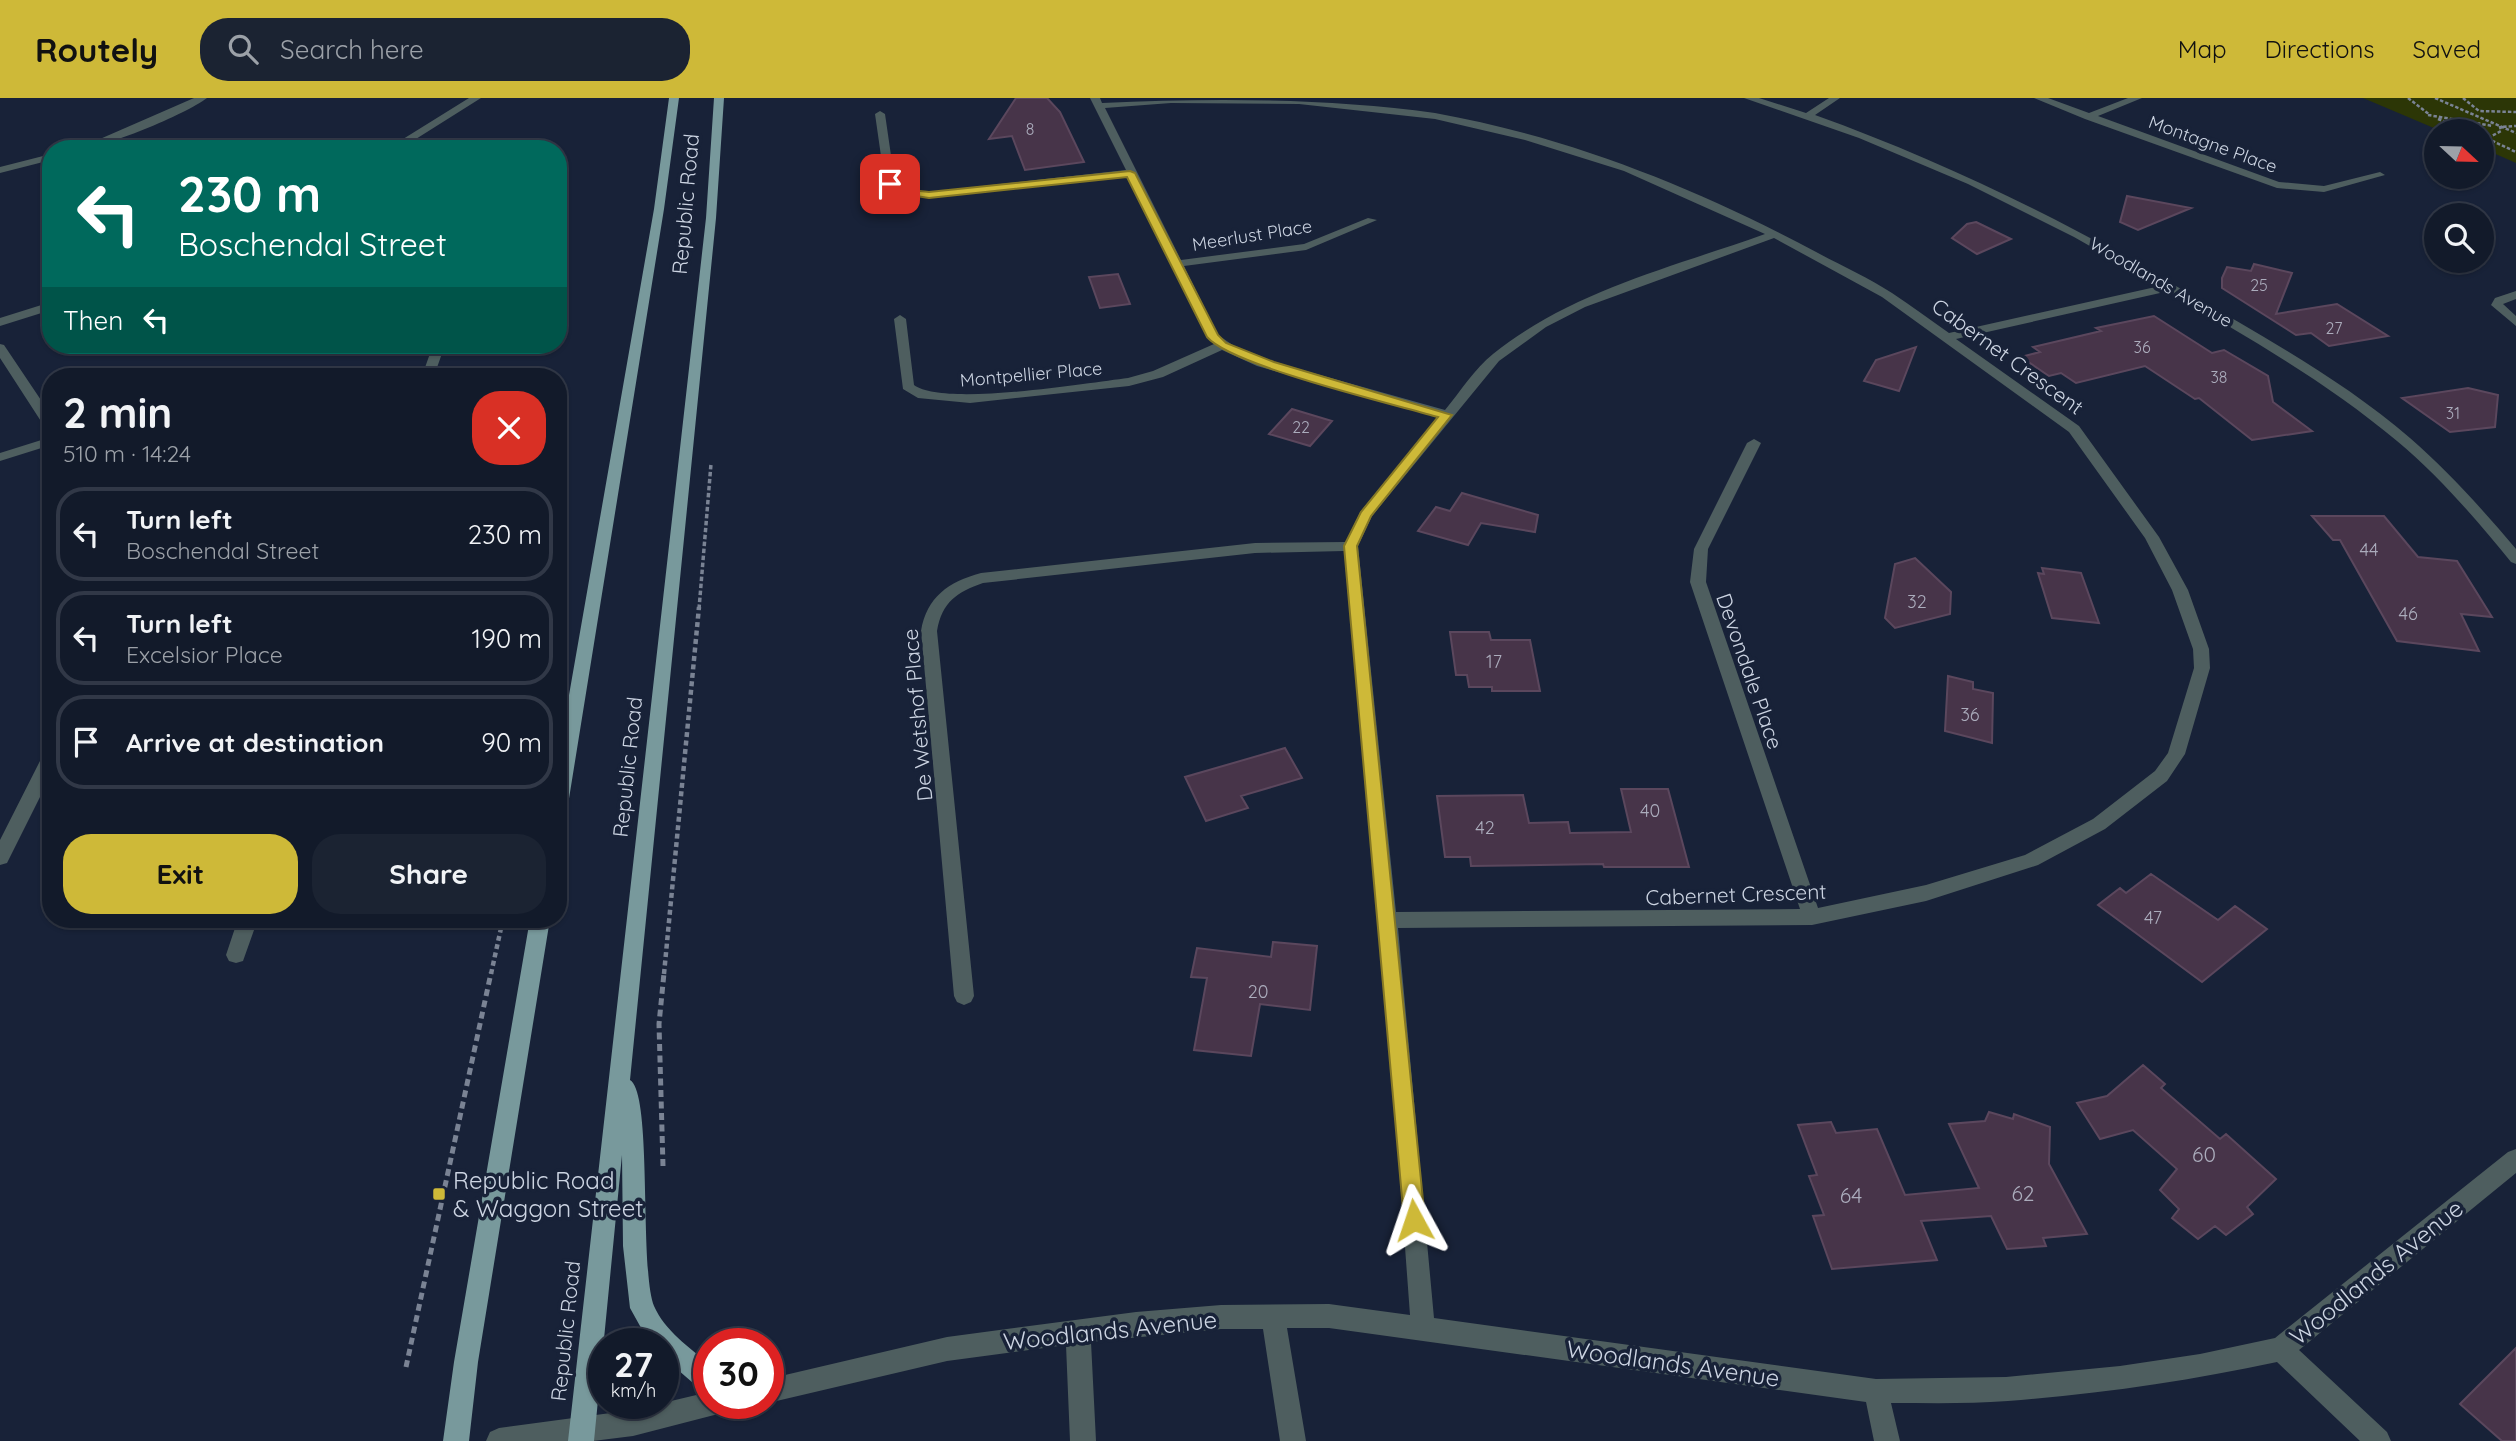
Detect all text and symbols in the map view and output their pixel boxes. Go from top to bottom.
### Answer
search box [200,18,690,81]
text: Routely [35,29,158,70]
icon: search [224,30,262,68]
text: Search here [280,33,424,66]
text: Map [2178,34,2227,64]
text: Directions [2265,34,2375,64]
text: Saved [2413,34,2481,64]
street label: Montagne Place [2146,110,2280,178]
house number: 8 [1026,119,1034,139]
north arrow [2424,119,2494,189]
map controls [2424,119,2494,273]
street label: Republic Road [666,132,704,276]
pin [860,154,920,214]
text: 230 m [178,163,321,224]
icon: arrive [871,165,909,203]
icon: left [63,168,154,259]
button: search [2424,203,2494,273]
street label: Meerlust Place [1190,214,1314,256]
text: Boschendal Street [178,224,447,264]
street label: Woodlands Avenue [2086,232,2236,332]
house number: 25 [2250,275,2268,295]
street label: Cabernet Crescent [1927,292,2089,420]
icon: left [137,301,175,339]
text: Then [63,304,123,337]
house number: 27 [2326,318,2342,338]
house number: 36 [2134,337,2151,357]
street label: Montpellier Place [959,356,1103,392]
house number: 38 [2210,367,2228,387]
text: 2 min [63,386,172,439]
button: close [472,391,546,465]
house number: 31 [2446,403,2460,423]
house number: 22 [1292,417,1310,437]
text: 510 m · 14:24 [63,439,191,468]
text: Turn left [126,503,233,536]
icon: left [67,515,105,553]
text: 230 m [468,518,542,551]
text: Boschendal Street [126,536,319,565]
house number: 44 [2360,538,2378,561]
street label: Devondale Place [1711,590,1789,752]
house number: 32 [1907,590,1927,613]
house number: 46 [2398,602,2418,625]
text: Turn left [126,607,233,640]
icon: left [67,619,105,657]
text: 190 m [472,622,542,655]
street label: De Wetshof Place [897,628,937,802]
text: Excelsior Place [126,640,283,669]
house number: 17 [1486,650,1502,673]
street label: Republic Road [607,695,647,839]
house number: 36 [1960,703,1980,726]
icon: arrive [67,723,105,761]
text: Arrive at destination [126,726,384,759]
text: 90 m [481,726,542,759]
house number: 40 [1640,799,1660,822]
house number: 42 [1475,816,1495,839]
button: Exit [63,834,298,914]
button: Share [312,834,546,914]
street label: Cabernet Crescent [1645,878,1827,910]
house number: 47 [2144,906,2162,929]
house number: 20 [1248,980,1268,1003]
house number: 60 [2192,1141,2216,1167]
place label: Republic Road & Waggon Street [453,1165,643,1223]
house number: 62 [2012,1180,2034,1206]
house number: 64 [1840,1182,1862,1208]
position arrow [1377,1183,1451,1257]
marker: Republic Road & Waggon Street [431,1186,447,1202]
street label: Woodlands Avenue [2283,1193,2469,1351]
street label: Republic Road [545,1259,585,1403]
street label: Woodlands Avenue [1002,1304,1218,1356]
speed limit sign: 30 [693,1328,784,1419]
street label: Woodlands Avenue [1565,1333,1781,1393]
text: 27 [614,1342,653,1386]
text: km/h [611,1379,656,1402]

